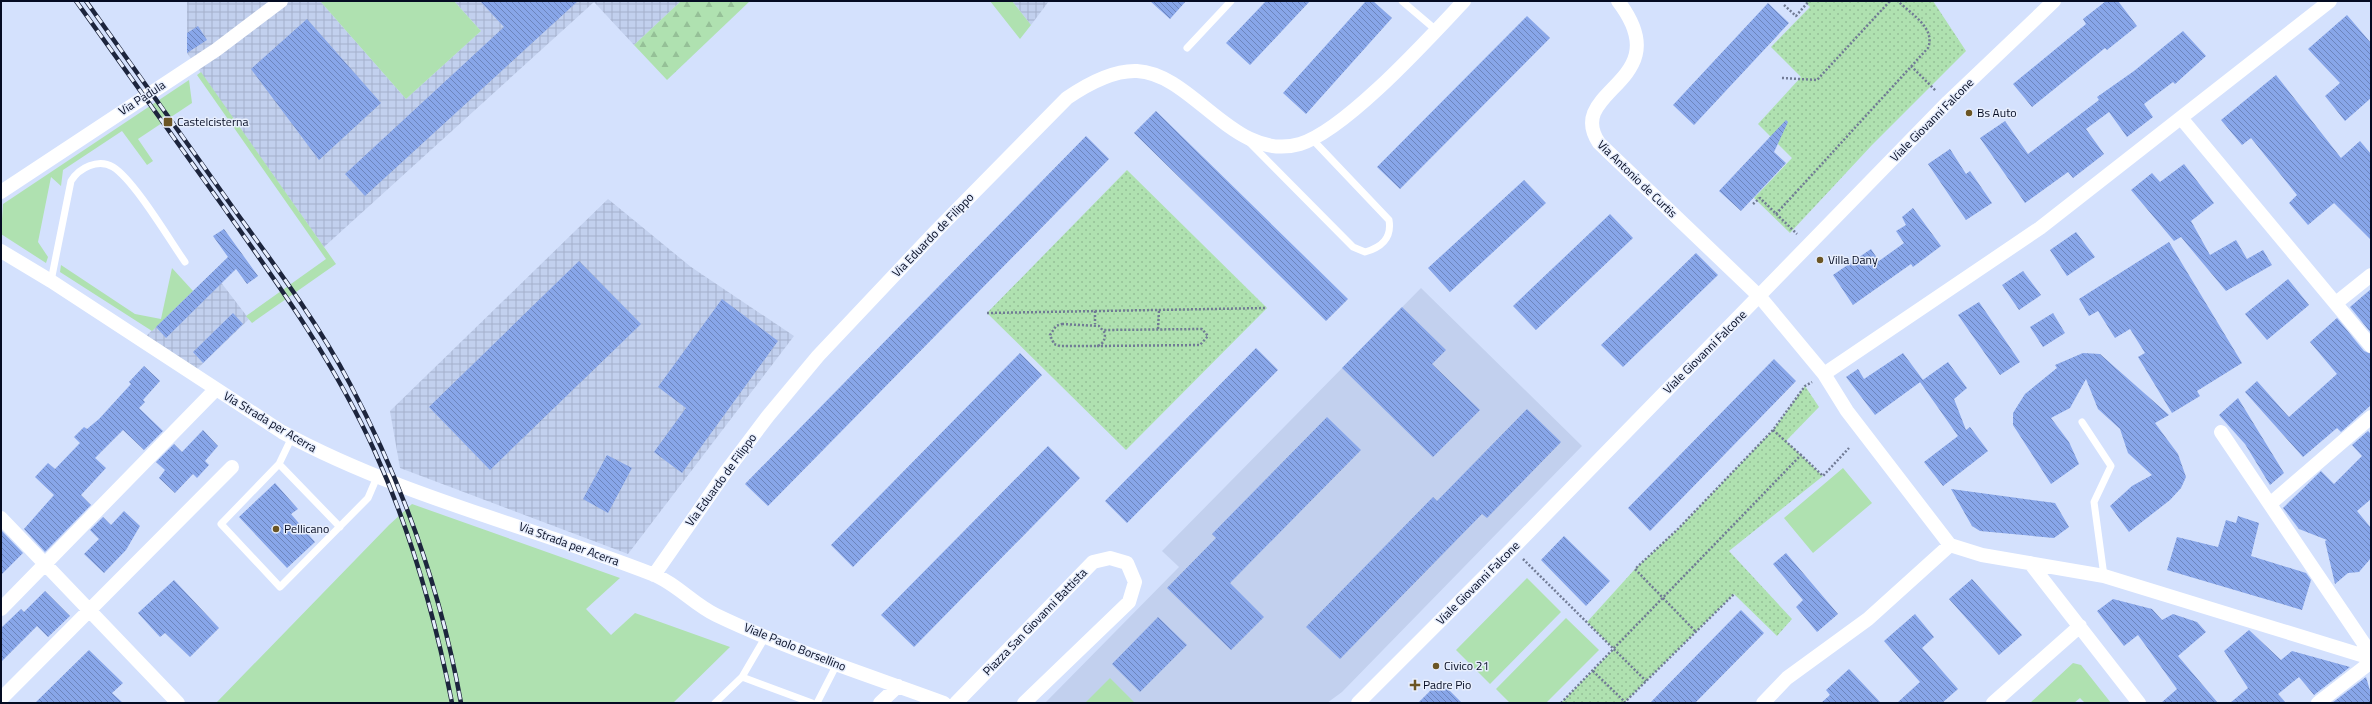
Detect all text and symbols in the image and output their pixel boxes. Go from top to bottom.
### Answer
street label: Viale Giovanni Falcone [1885,73,1978,166]
street label: Via Padula [114,75,169,120]
place label: Bs Auto [1977,103,2017,122]
marker: Bs Auto [1964,108,1974,118]
place label: Castelcisterna [177,112,249,131]
marker: Castelcisterna [162,116,174,128]
street label: Via Antonio de Curtis [1593,135,1682,222]
street label: Via Eduardo de Filippo [887,188,978,281]
place label: Villa Dany [1828,250,1878,269]
marker: Villa Dany [1815,255,1825,265]
street label: Viale Giovanni Falcone [1658,305,1751,398]
street label: Via Strada per Acerra [220,386,321,457]
street label: Via Eduardo de Filippo [680,429,761,530]
street label: Via Strada per Acerra [516,517,622,571]
place label: Pellicano [284,519,329,538]
marker: Pellicano [271,524,281,534]
street label: Viale Giovanni Falcone [1431,536,1524,629]
street label: Piazza San Giovanni Battista [978,564,1091,680]
street label: Viale Paolo Borsellino [741,617,849,676]
place label: Civico 21 [1444,656,1489,675]
marker: Civico 21 [1431,661,1441,671]
place label: Padre Pio [1423,675,1471,694]
marker: Padre Pio [1410,680,1420,690]

